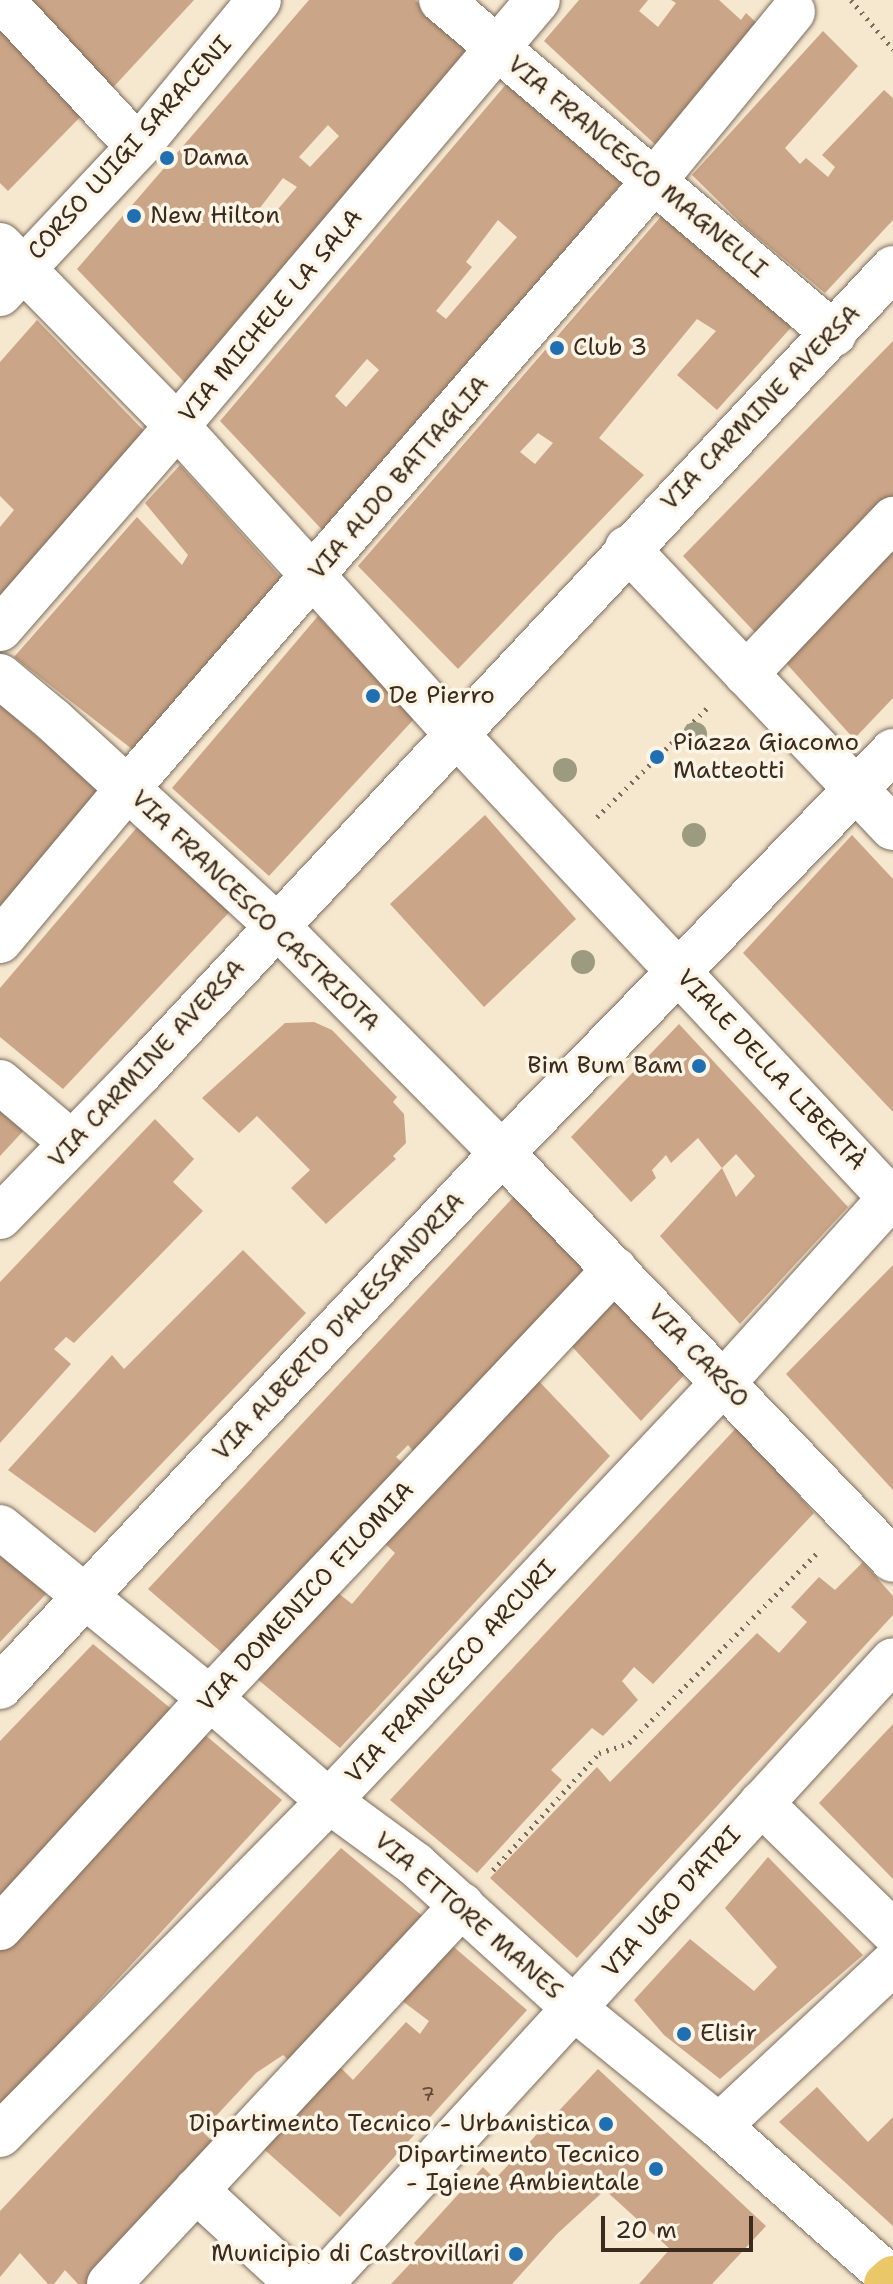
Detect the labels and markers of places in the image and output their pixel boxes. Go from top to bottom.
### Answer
place label: Dama [183,144,249,172]
marker: Dama [158,149,176,167]
place label: New Hilton [150,202,280,230]
marker: New Hilton [125,207,143,225]
place label: Club 3 [573,334,647,362]
marker: Club 3 [548,339,566,357]
place label: De Pierro [389,682,495,710]
marker: De Pierro [364,687,382,705]
place label: Piazza Giacomo Matteotti [673,729,859,785]
marker: Piazza Giacomo Matteotti [648,748,666,766]
place label: Bim Bum Bam [527,1052,683,1080]
marker: Bim Bum Bam [690,1057,708,1075]
place label: Elisir [700,2020,757,2048]
marker: Elisir [675,2025,693,2043]
place label: Dipartimento Tecnico - Urbanistica [189,2110,590,2138]
marker: Dipartimento Tecnico - Urbanistica [597,2115,615,2133]
place label: Dipartimento Tecnico - Igiene Ambientale [398,2141,640,2197]
marker: Dipartimento Tecnico - Igiene Ambientale [647,2160,665,2178]
place label: Municipio di Castrovillari [211,2240,500,2268]
marker: Municipio di Castrovillari [507,2245,525,2263]

